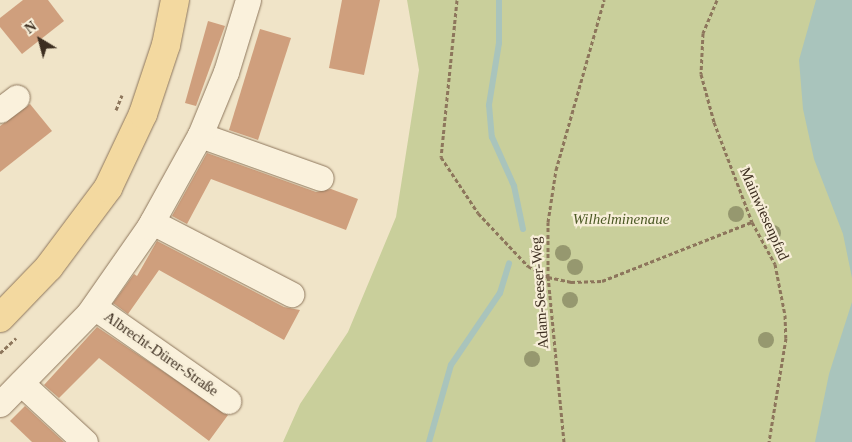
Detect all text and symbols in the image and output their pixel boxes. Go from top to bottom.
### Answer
north arrow [15,15,65,65]
text: N [22,19,39,37]
street label: Mainwiesenpfad [735,165,793,263]
park label: Wilhelminenaue [573,211,669,229]
street label: Adam-Seeser-Weg [527,236,553,350]
street label: Albrecht-Dürer-Straße [100,308,222,400]

